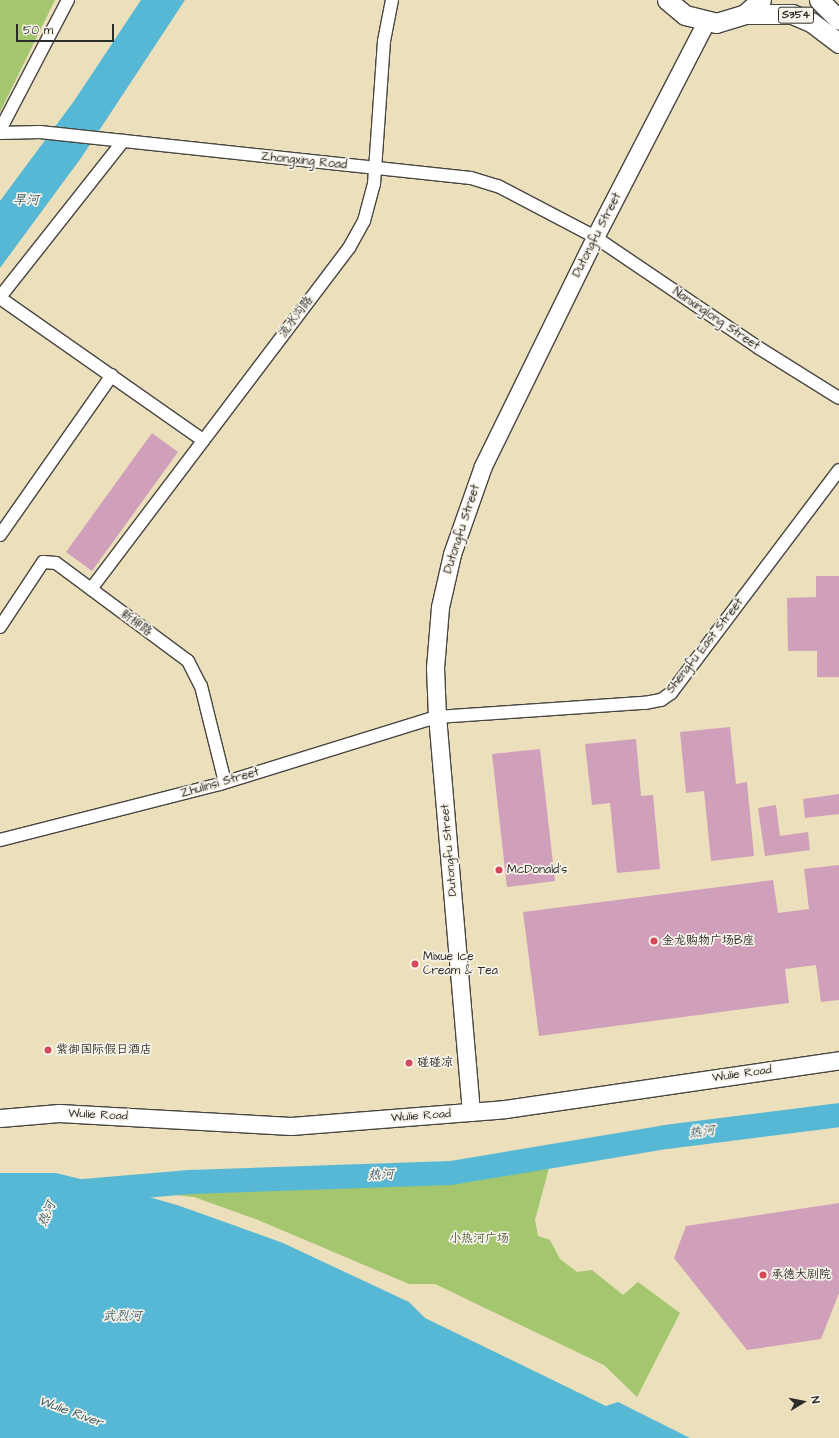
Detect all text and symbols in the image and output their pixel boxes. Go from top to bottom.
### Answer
road number: S354 [778,6,814,24]
scale bar [18,16,116,42]
text: 50 m [23,22,53,39]
street label: Zhongxing Road [260,149,348,173]
street label: Dutongfu Street [570,190,624,280]
water label: 旱河 [13,192,39,208]
street label: Nanxinglong Street [670,285,762,353]
street label: 流水沟路 [276,293,316,341]
street label: Dutongfu Street [441,483,483,575]
street label: Shengfu East Street [664,596,746,696]
street label: 新柳路 [117,607,155,639]
street label: Zhulinsi Street [179,765,261,801]
street label: Dutongfu Street [438,803,460,897]
place label: McDonald's [507,863,567,877]
marker: McDonald's [494,865,504,875]
place label: 金龙购物广场B座 [662,934,755,948]
marker: 金龙购物广场B座 [649,936,659,946]
place label: Mixue Ice Cream & Tea [423,950,498,978]
marker: Mixue Ice Cream & Tea [410,959,420,969]
place label: 紫御国际假日酒店 [56,1043,152,1057]
marker: 紫御国际假日酒店 [43,1045,53,1055]
place label: 碰碰凉 [417,1056,453,1070]
marker: 碰碰凉 [404,1058,414,1068]
street label: Wulie Road [711,1063,773,1085]
street label: Wulie Road [68,1106,128,1124]
street label: Wulie Road [391,1107,451,1125]
water label: 热河 [688,1123,716,1141]
water label: 热河 [368,1167,394,1183]
water label: 热河 [35,1199,59,1229]
park label: 小热河广场 [449,1232,509,1246]
place label: 承德大剧院 [771,1268,831,1282]
marker: 承德大剧院 [758,1270,768,1280]
water label: 武烈河 [103,1308,141,1324]
north arrow [783,1382,823,1422]
water label: Wulie River [37,1393,105,1431]
text: N [807,1395,823,1405]

